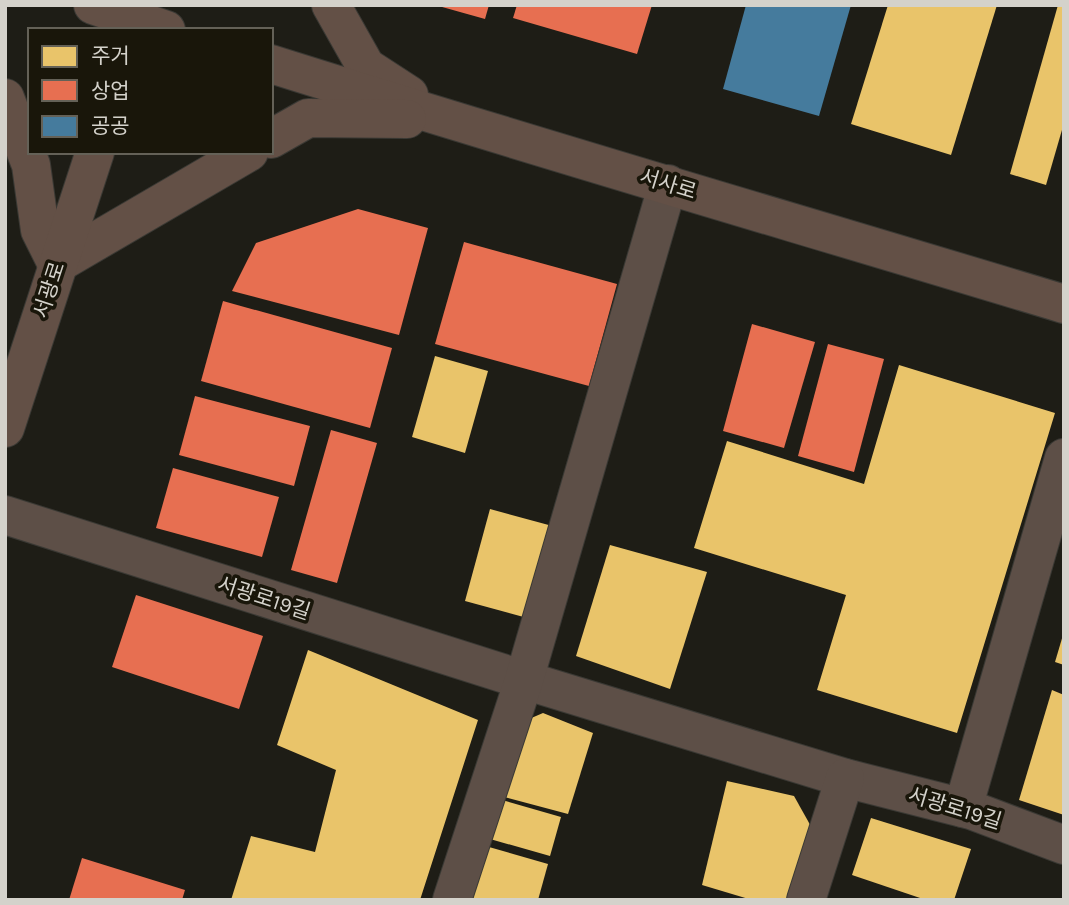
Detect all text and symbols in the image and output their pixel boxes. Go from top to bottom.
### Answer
legend [28,28,273,154]
text: 주거 [91,44,130,68]
text: 상업 [91,79,130,103]
text: 공공 [91,114,130,138]
street label: 서사로 [637,164,699,204]
street label: 서광로 [29,259,69,321]
street label: 서광로19길 [214,572,314,624]
street label: 서광로19길 [905,782,1005,834]

